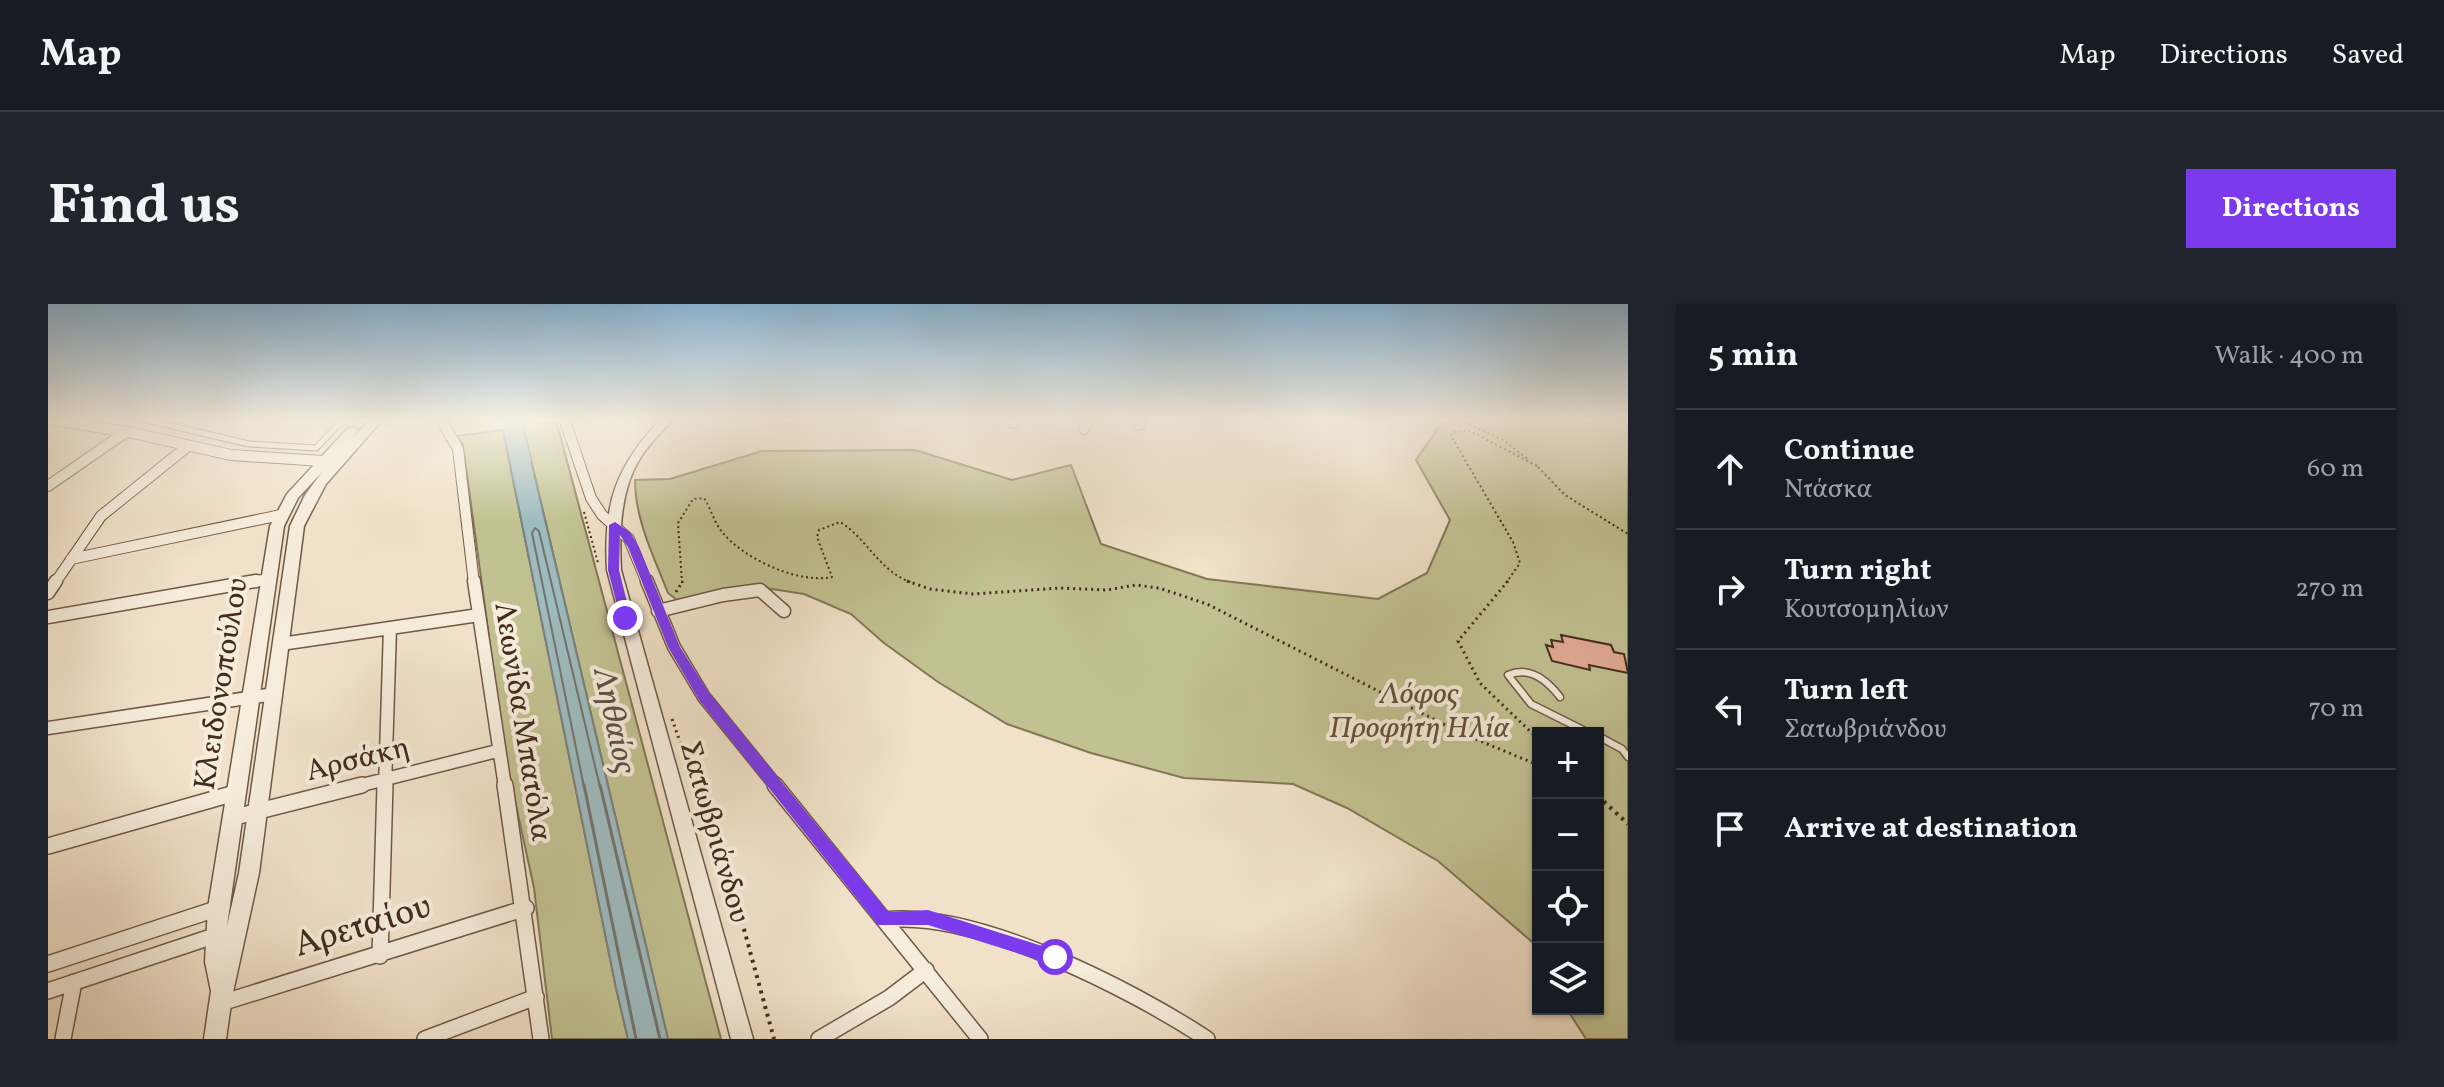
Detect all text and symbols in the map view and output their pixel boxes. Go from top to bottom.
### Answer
text: Map [40,29,121,82]
text: Map [2060,36,2116,75]
text: Directions [2160,36,2288,75]
text: Saved [2332,36,2404,75]
text: Find us [48,169,240,247]
button: Directions [2186,169,2396,248]
text: 5 min [1708,333,1798,380]
text: Walk · 400 m [2214,338,2364,374]
text: Continue [1784,430,1915,472]
icon: ahead [1708,447,1752,491]
text: 60 m [2307,451,2364,487]
text: Ντάσκα [1784,472,1872,508]
text: Turn right [1784,550,1932,592]
icon: right [1708,567,1752,611]
text: 270 m [2295,571,2364,607]
street label: Κλειδονοπούλου [185,575,259,793]
text: Κουτσομηλίων [1784,592,1948,628]
street label: Λεωνίδα Μπατόλα [482,600,562,844]
route end [607,600,643,636]
water label: Ληθαίος [580,663,646,778]
text: Turn left [1784,670,1908,712]
park label: Λόφος Προφήτη Ηλία [1329,674,1510,750]
icon: left [1708,687,1752,731]
text: 70 m [2309,691,2364,727]
text: Σατωβριάνδου [1784,712,1946,748]
street label: Αρσάκη [302,727,414,793]
map controls [1532,727,1604,1015]
button: + [1532,727,1604,799]
street label: Σατωβριάνδου [668,736,760,928]
button: − [1532,799,1604,871]
icon: arrive [1708,807,1752,851]
text: Arrive at destination [1784,808,2078,850]
button: locate [1532,871,1604,943]
street label: Αρεταίου [288,883,438,971]
route start [1037,939,1073,975]
button: layers [1532,943,1604,1015]

